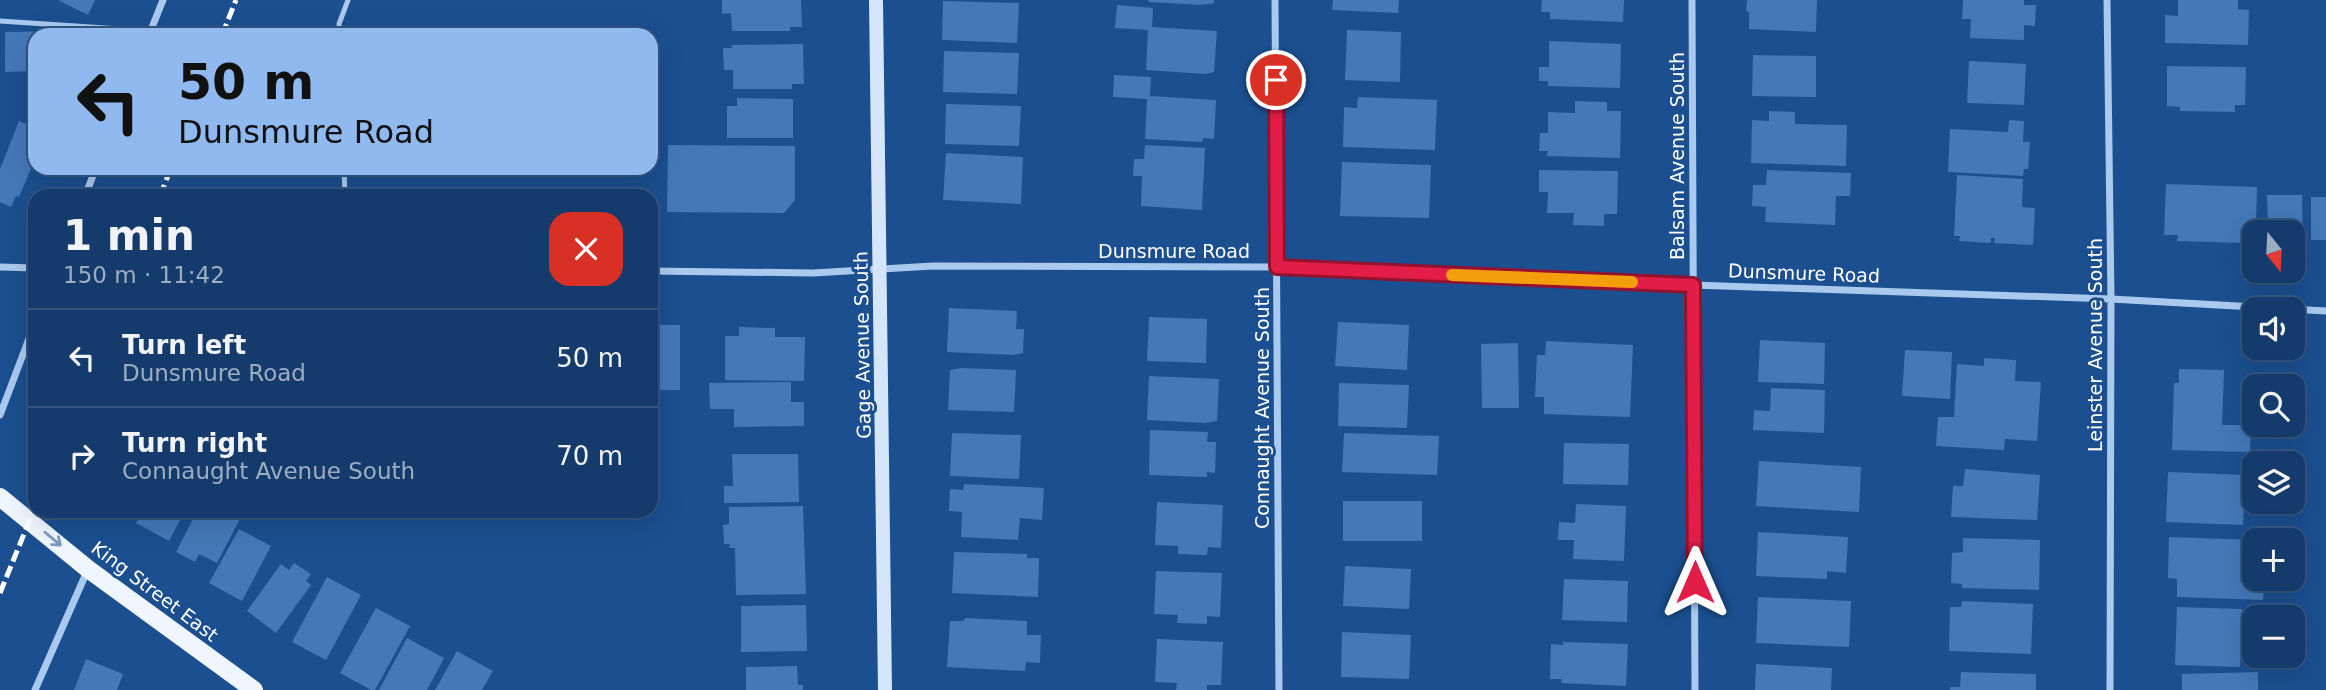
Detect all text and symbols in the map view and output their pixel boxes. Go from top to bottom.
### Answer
pin [1246,50,1306,110]
street label: Balsam Avenue South [1666,52,1688,260]
text: 50 m [178,54,314,111]
icon: left [63,56,154,147]
icon: arrive [1257,61,1295,99]
text: Dunsmure Road [178,113,434,151]
text: 1 min [63,211,195,260]
button: close [549,212,623,286]
north arrow [2242,220,2305,284]
map controls [2242,220,2305,668]
street label: Leinster Avenue South [2084,238,2106,452]
street label: Dunsmure Road [1098,240,1250,262]
street label: Gage Avenue South [849,251,875,439]
street label: Dunsmure Road [1728,259,1880,287]
text: 150 m · 11:42 [63,262,225,288]
street label: Connaught Avenue South [1251,287,1273,529]
button: sound [2242,297,2305,360]
text: Turn left [122,330,246,360]
icon: left [63,339,101,377]
text: 50 m [556,343,623,373]
text: Dunsmure Road [122,360,306,386]
button: search [2242,374,2305,437]
text: Turn right [122,428,267,458]
icon: right [63,437,101,475]
text: 70 m [556,441,623,471]
button: layers [2242,451,2305,514]
text: Connaught Avenue South [122,458,415,484]
button: + [2242,528,2305,591]
one-way arrow [44,531,62,547]
street label: King Street East [87,536,223,646]
position arrow [1658,545,1732,619]
button: − [2242,605,2305,668]

